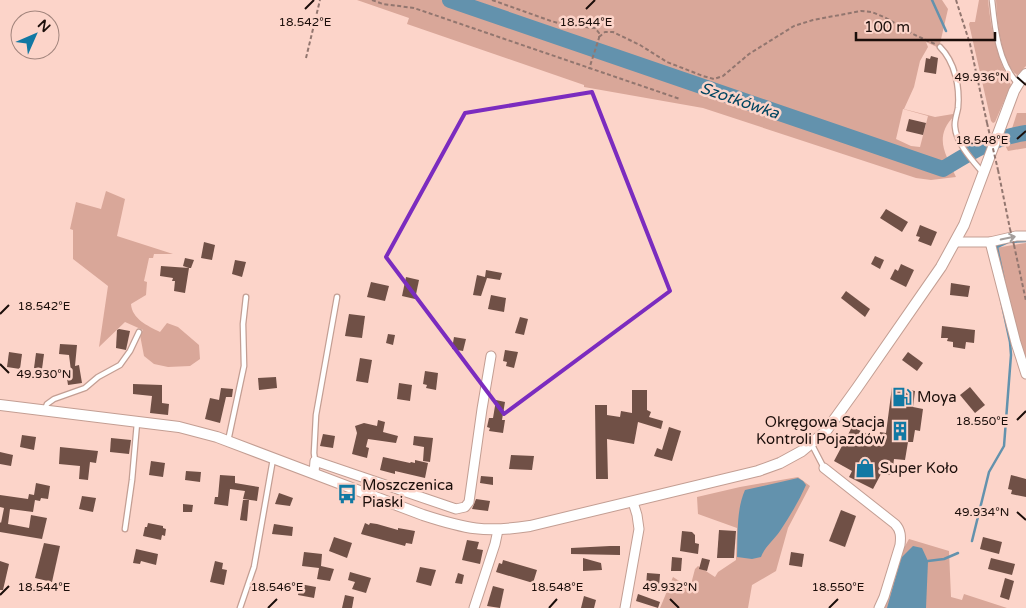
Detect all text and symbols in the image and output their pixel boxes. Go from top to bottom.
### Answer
north arrow [10,10,60,60]
scale bar [856,10,995,42]
text: 18.542°E [279,15,332,29]
text: 18.544°E [560,15,613,29]
text: N [34,16,54,36]
text: 100 m [864,18,910,36]
text: 49.936°N [955,70,1009,84]
water label: Szotkówka [698,78,783,124]
text: 18.548°E [956,133,1009,147]
one-way arrow [999,233,1015,242]
text: 18.542°E [18,299,71,313]
text: 49.930°N [17,367,71,381]
fuel station icon: Moya [891,386,913,408]
place label: Moya [917,388,957,406]
place label: Okręgowa Stacja Kontroli Pojazdów [756,413,885,448]
text: 18.550°E [956,414,1009,428]
building icon: Okręgowa Stacja Kontroli Pojazdów [889,420,911,442]
shop icon: Super Koło [854,457,876,479]
place label: Super Koło [880,459,958,477]
place label: Moszczenica Piaski [362,476,453,511]
bus stop icon: Moszczenica Piaski [336,483,358,505]
text: 49.934°N [955,505,1009,519]
text: 18.544°E [18,580,71,594]
text: 18.546°E [251,580,304,594]
text: 18.548°E [531,580,584,594]
text: 49.932°N [643,580,697,594]
text: 18.550°E [812,580,865,594]

